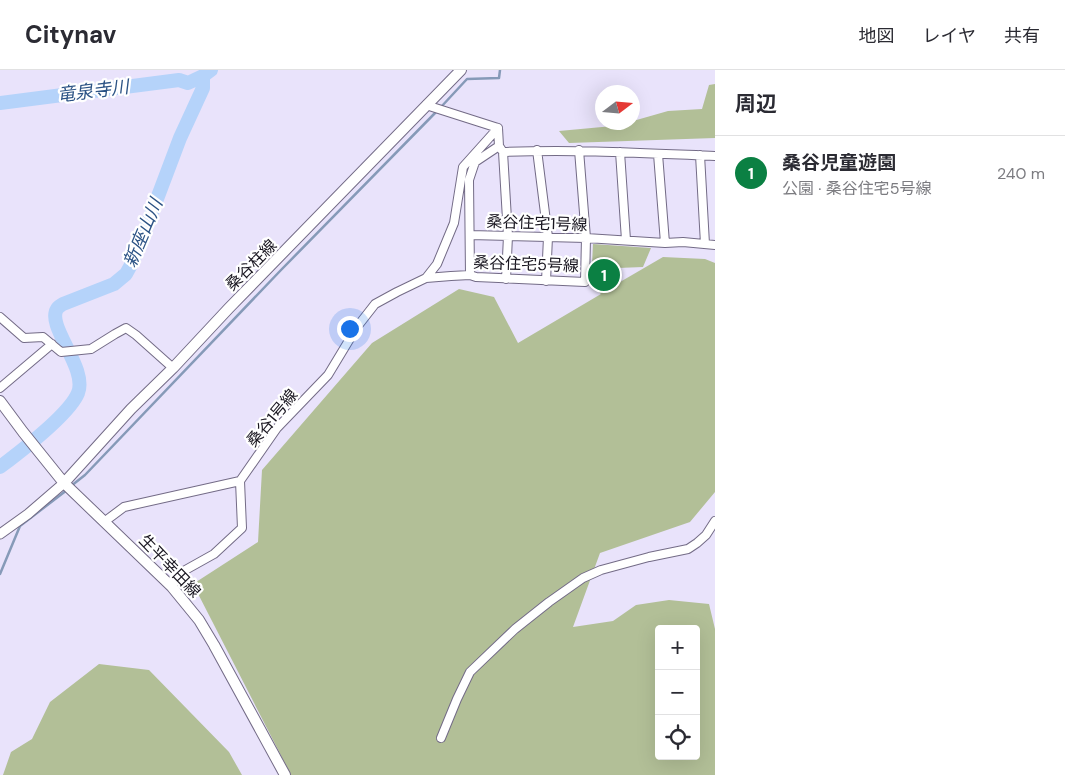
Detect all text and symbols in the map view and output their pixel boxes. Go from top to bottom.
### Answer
text: Citynav [25,19,116,50]
text: 地図 [859,24,895,48]
text: レイヤ [923,24,976,48]
text: 共有 [1004,24,1040,48]
water label: 竜泉寺川 [56,74,132,107]
north arrow [595,85,640,130]
text: 周辺 [735,90,777,118]
text: 桑谷児童遊園 [782,150,896,175]
text: 1 [748,163,754,184]
text: 240 m [997,163,1045,184]
text: 公園 · 桑谷住宅5号線 [782,178,931,199]
water label: 新座山川 [118,193,169,271]
street label: 桑谷住宅1号線 [486,211,588,235]
street label: 桑谷柱線 [221,235,281,295]
street label: 桑谷住宅5号線 [473,252,579,276]
pin: 1 [588,256,620,294]
your location [337,316,363,342]
street label: 桑谷1号線 [242,385,302,451]
street label: 生平幸田線 [135,530,205,602]
map controls [655,625,700,760]
button: + [655,625,700,670]
button: − [655,670,700,715]
button: locate [655,715,700,760]

